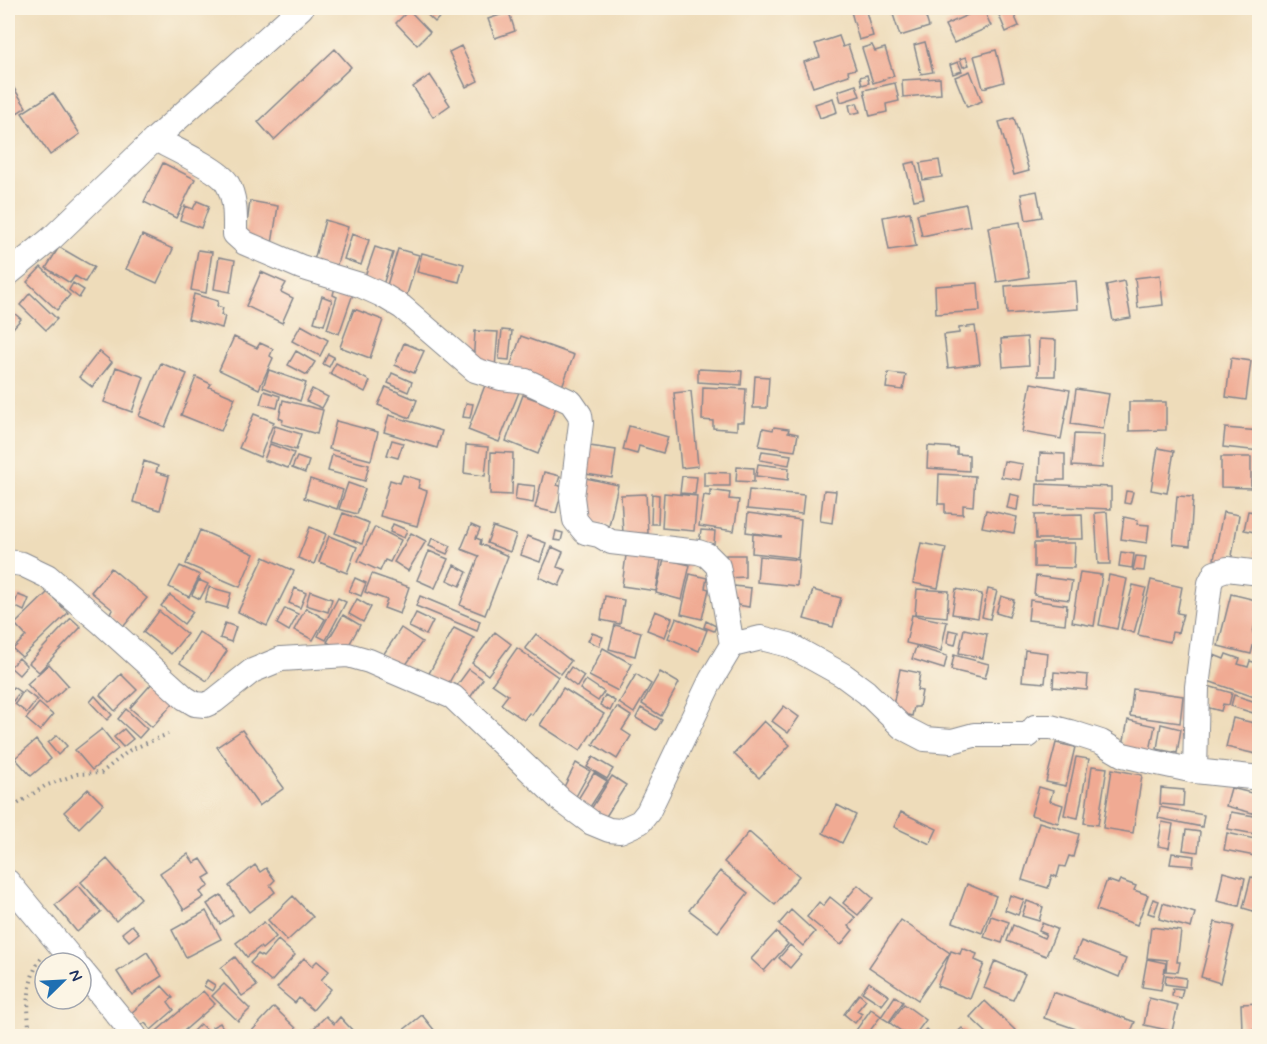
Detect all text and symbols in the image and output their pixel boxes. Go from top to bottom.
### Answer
north arrow [33,951,93,1011]
text: N [64,966,87,985]

